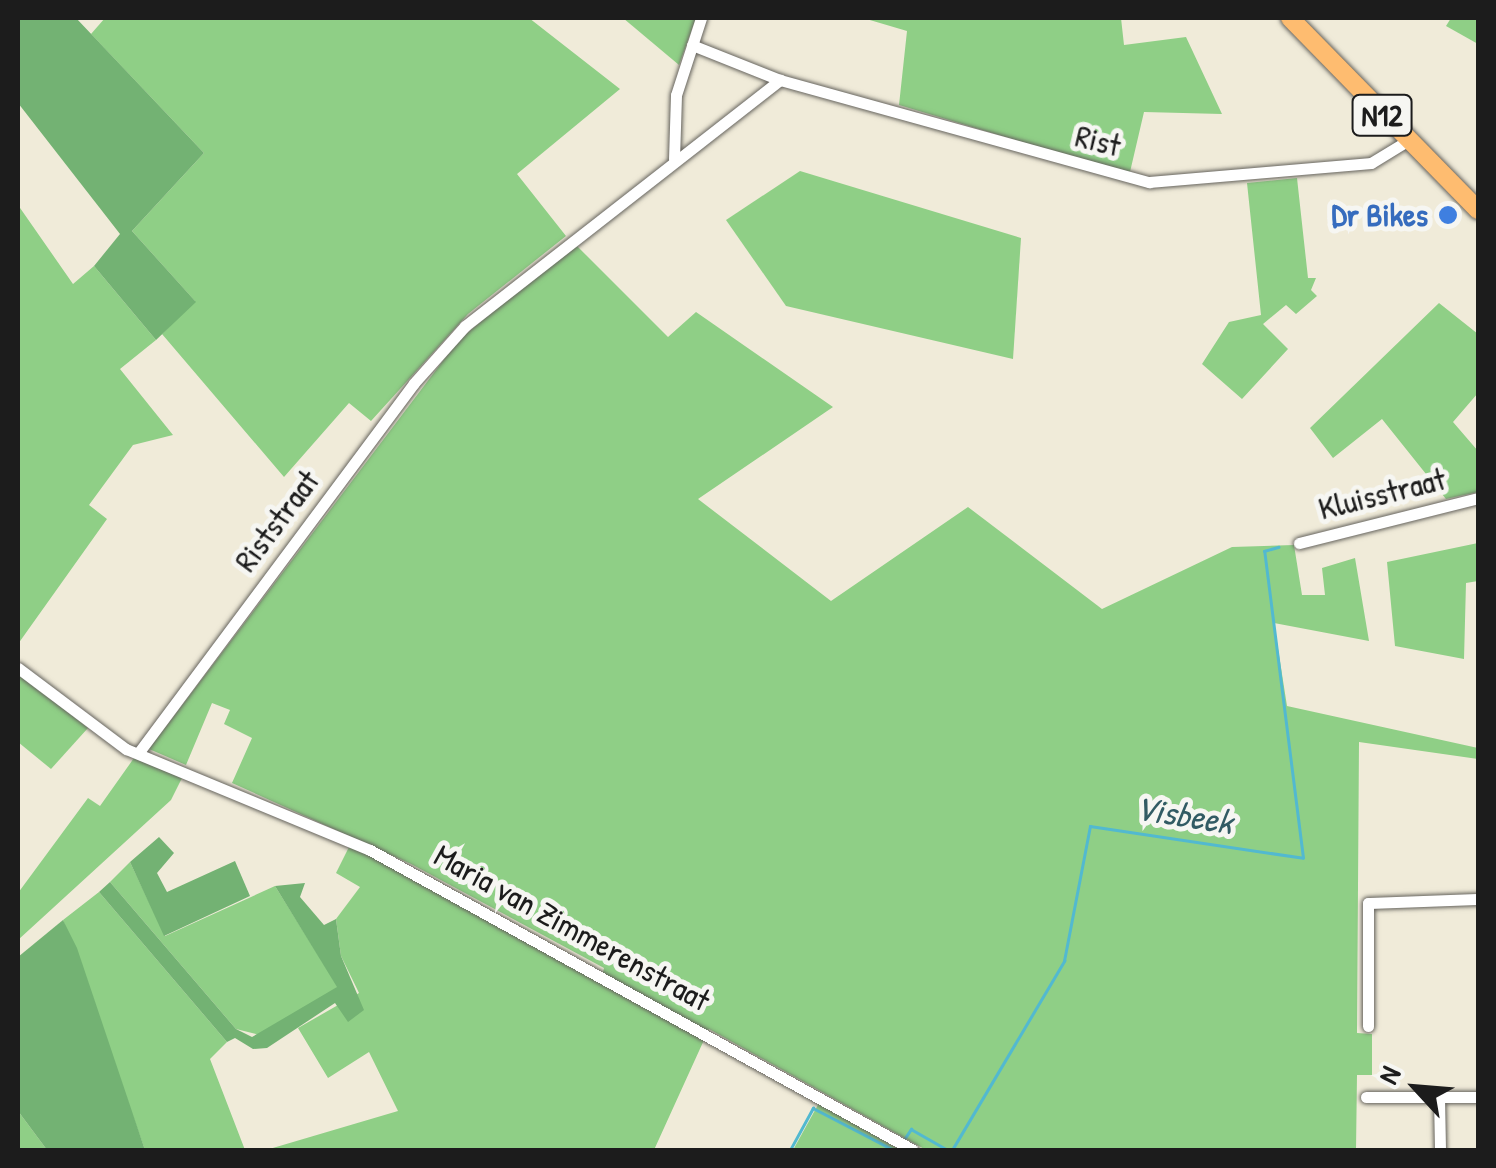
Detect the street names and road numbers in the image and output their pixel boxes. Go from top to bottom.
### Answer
road number: N12 [1350,90,1414,140]
street label: Rist [1072,117,1124,165]
street label: Kluisstraat [1315,460,1449,528]
street label: Riststraat [227,463,327,579]
street label: Maria van Zimmerenstraat [428,836,716,1020]

